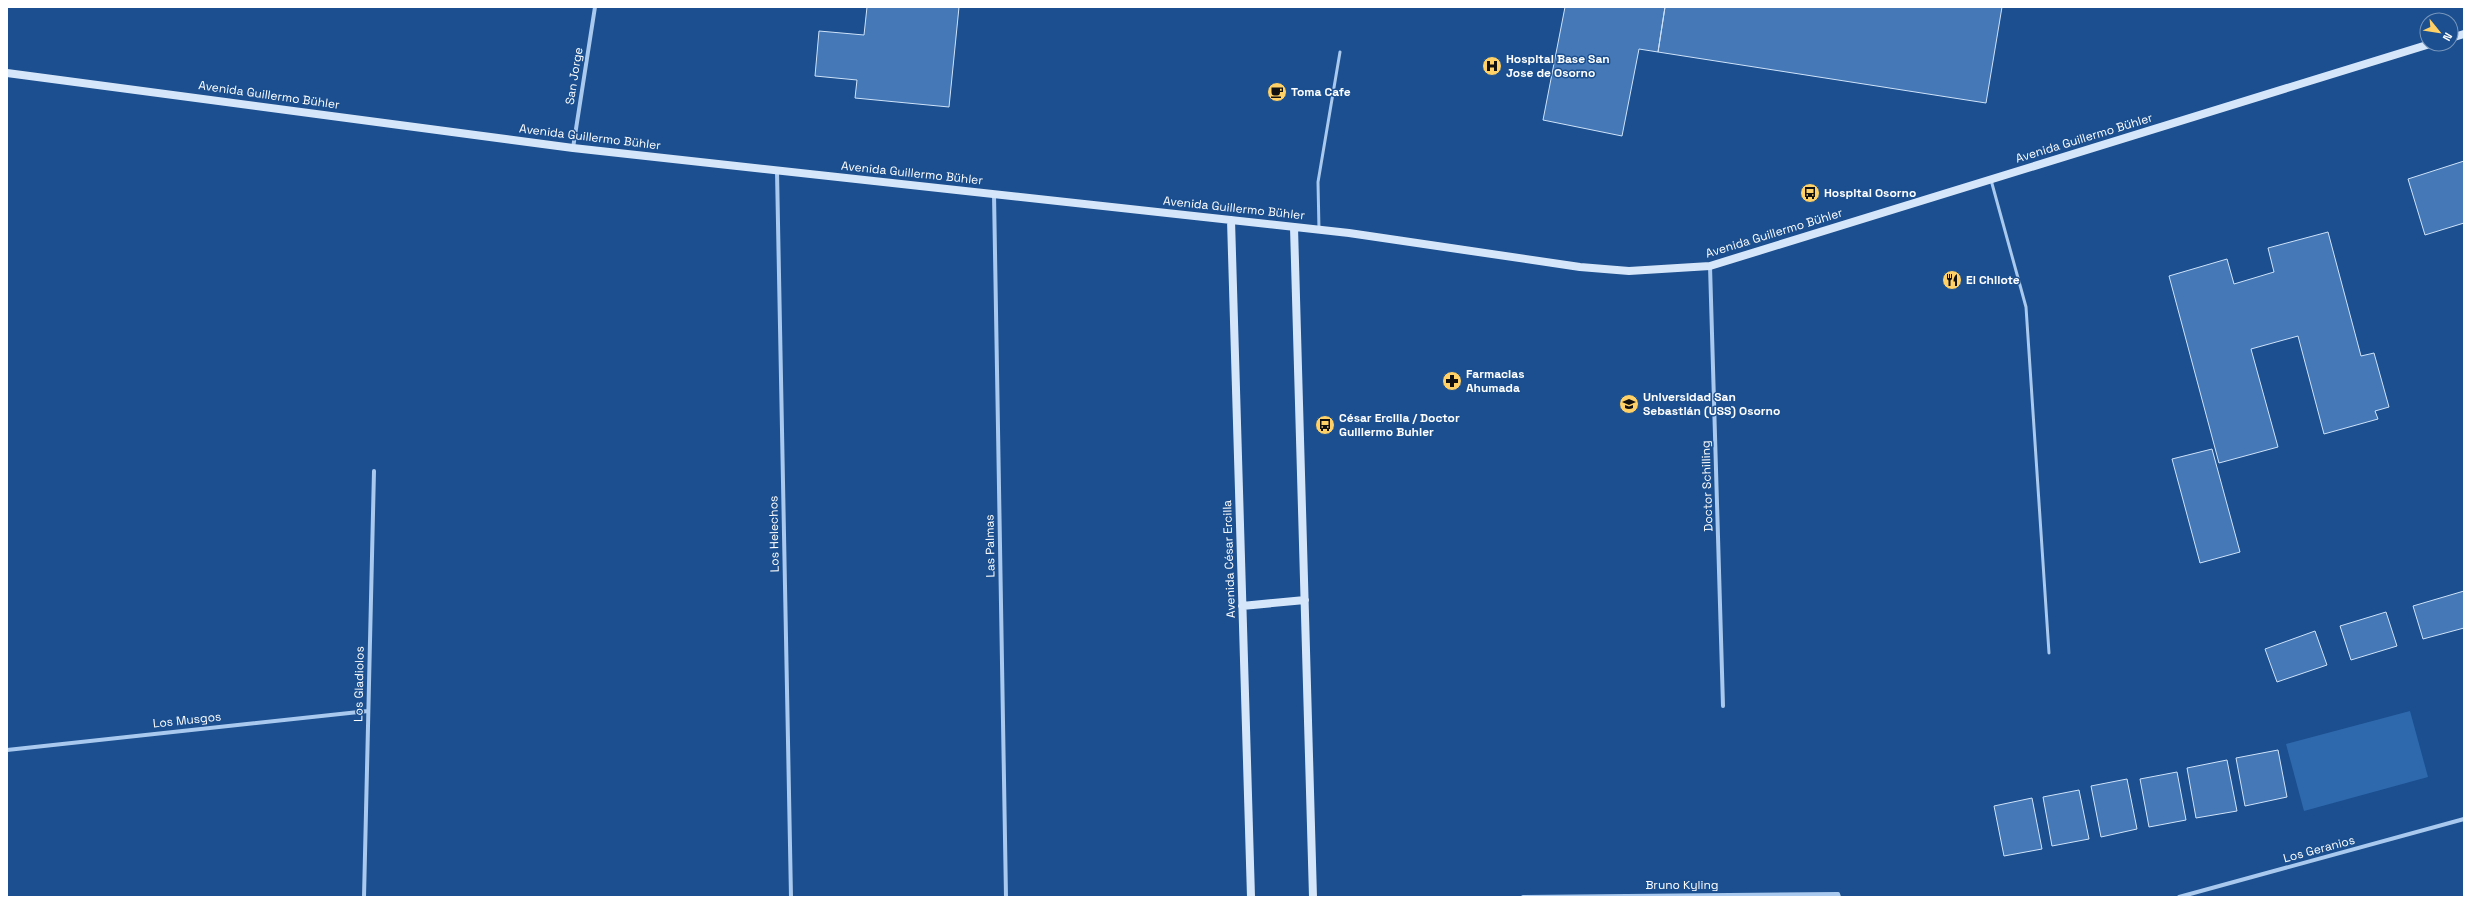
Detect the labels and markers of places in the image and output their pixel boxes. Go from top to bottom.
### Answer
place label: Hospital Base San Jose de Osorno [1506,51,1610,81]
hospital icon: Hospital Base San Jose de Osorno [1481,55,1503,77]
cafe icon: Toma Cafe [1266,81,1288,103]
place label: Toma Cafe [1291,84,1351,100]
bus stop icon: Hospital Osorno [1799,182,1821,204]
place label: Hospital Osorno [1824,185,1916,201]
restaurant icon: El Chilote [1941,269,1963,291]
place label: El Chilote [1966,272,2020,288]
place label: Farmacias Ahumada [1466,366,1524,396]
pharmacy icon: Farmacias Ahumada [1441,370,1463,392]
place label: Universidad San Sebastián (USS) Osorno [1643,389,1780,419]
school or university icon: Universidad San Sebastián (USS) Osorno [1618,393,1640,415]
place label: César Ercilla / Doctor Guillermo Buhler [1339,410,1460,440]
bus stop icon: César Ercilla / Doctor Guillermo Buhler [1314,414,1336,436]

